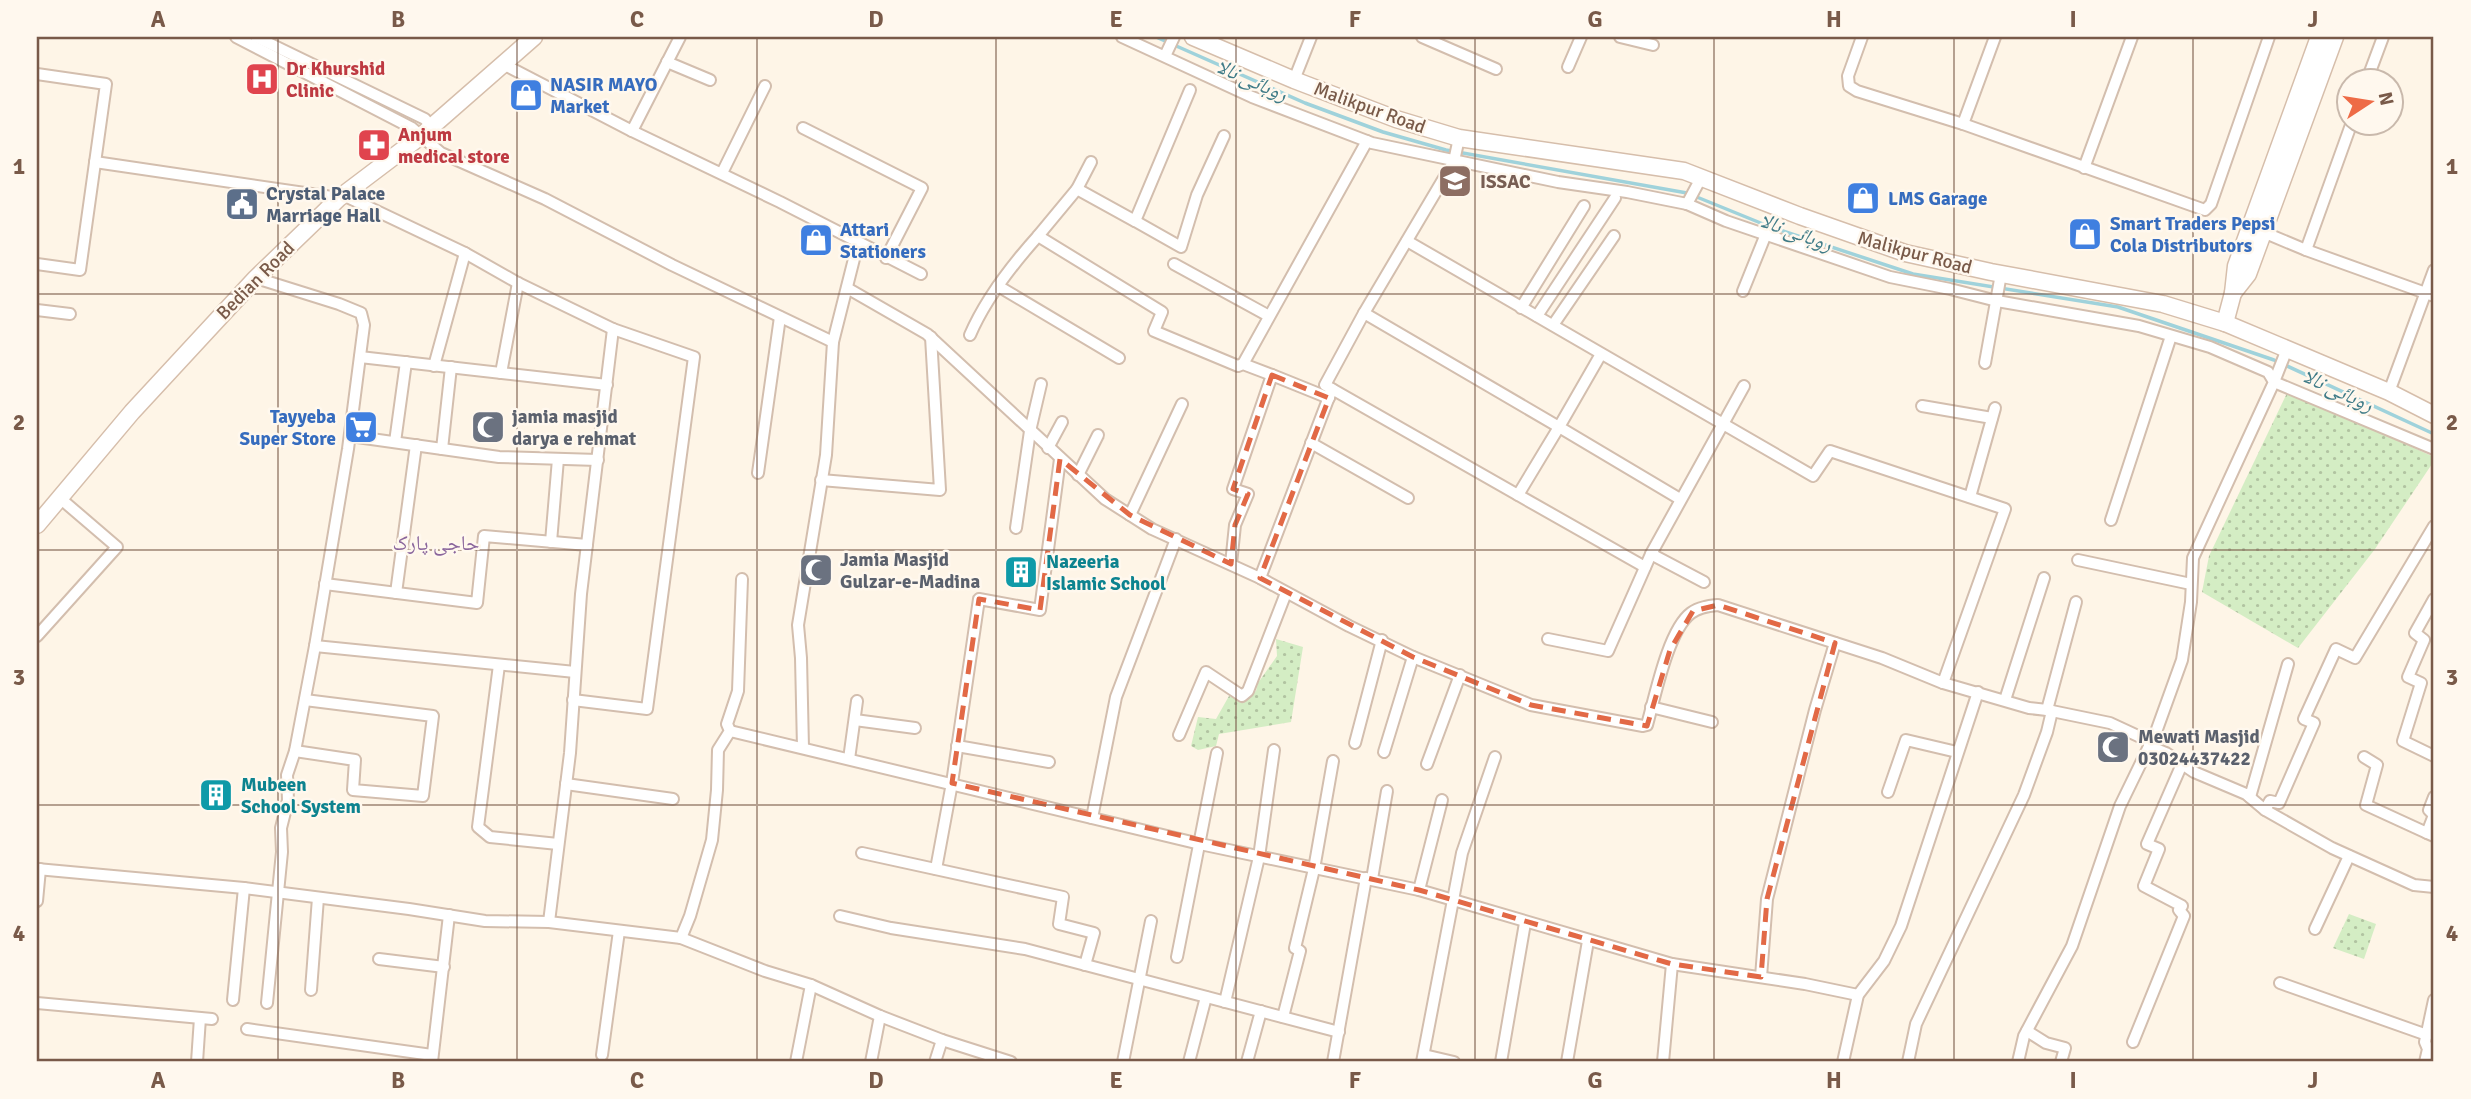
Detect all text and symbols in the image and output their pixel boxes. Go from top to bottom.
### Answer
text: A [151,5,166,34]
text: B [391,5,405,34]
text: C [630,5,644,34]
text: D [868,5,884,34]
text: E [1109,5,1123,34]
text: F [1349,5,1361,34]
text: G [1587,5,1603,34]
text: H [1826,5,1842,34]
text: I [2069,5,2077,34]
text: J [2308,5,2318,34]
water label: روہائی نالا [1212,53,1292,107]
place label: Dr Khurshid Clinic [286,57,385,103]
hospital icon: Dr Khurshid Clinic [243,60,281,98]
north arrow [2334,66,2404,136]
place label: NASIR MAYO Market [550,73,657,119]
shop icon: NASIR MAYO Market [507,76,545,114]
street label: Malikpur Road [1310,77,1429,139]
text: N [2373,90,2399,108]
place label: Anjum medical store [398,123,510,169]
pharmacy icon: Anjum medical store [355,126,393,164]
text: 1 [13,152,25,181]
text: 1 [2446,152,2458,181]
school or university icon: ISSAC [1436,162,1474,200]
place label: ISSAC [1480,170,1531,194]
shop icon: LMS Garage [1844,179,1882,217]
place label: Crystal Palace Marriage Hall [266,182,385,228]
public building icon: Crystal Palace Marriage Hall [223,185,261,223]
place label: LMS Garage [1888,187,1987,211]
water label: روہائی نالا [1756,207,1836,257]
place label: Smart Traders Pepsi Cola Distributors [2110,212,2275,258]
shop icon: Smart Traders Pepsi Cola Distributors [2066,215,2104,253]
place label: Attari Stationers [840,218,926,264]
shop icon: Attari Stationers [797,221,835,259]
street label: Malikpur Road [1855,226,1975,280]
street label: Bedian Road [212,237,300,325]
water label: روہائی نالا [2298,362,2378,418]
place label: Tayyeba Super Store [239,405,336,451]
place label: jamia masjid darya e rehmat [512,405,636,451]
text: 2 [13,408,25,437]
supermarket icon: Tayyeba Super Store [342,408,380,446]
mosque icon: jamia masjid darya e rehmat [469,408,507,446]
text: 2 [2446,408,2458,437]
district label: حاجی پارک [393,530,479,556]
place label: Jamia Masjid Gulzar-e-Madina [840,548,980,594]
place label: Nazeeria Islamic School [1046,550,1166,596]
mosque icon: Jamia Masjid Gulzar-e-Madina [797,551,835,589]
building icon: Nazeeria Islamic School [1002,553,1040,591]
text: 3 [13,663,25,692]
text: 3 [2446,663,2458,692]
place label: Mewati Masjid 03024437422 [2138,725,2260,771]
mosque icon: Mewati Masjid 03024437422 [2094,728,2132,766]
place label: Mubeen School System [241,773,361,819]
building icon: Mubeen School System [197,776,235,814]
text: 4 [13,919,25,948]
text: 4 [2446,919,2458,948]
text: A [151,1066,166,1095]
text: B [391,1066,405,1095]
text: C [630,1066,644,1095]
text: D [868,1066,884,1095]
text: E [1109,1066,1123,1095]
text: F [1349,1066,1361,1095]
text: G [1587,1066,1603,1095]
text: H [1826,1066,1842,1095]
text: I [2069,1066,2077,1095]
text: J [2308,1066,2318,1095]

